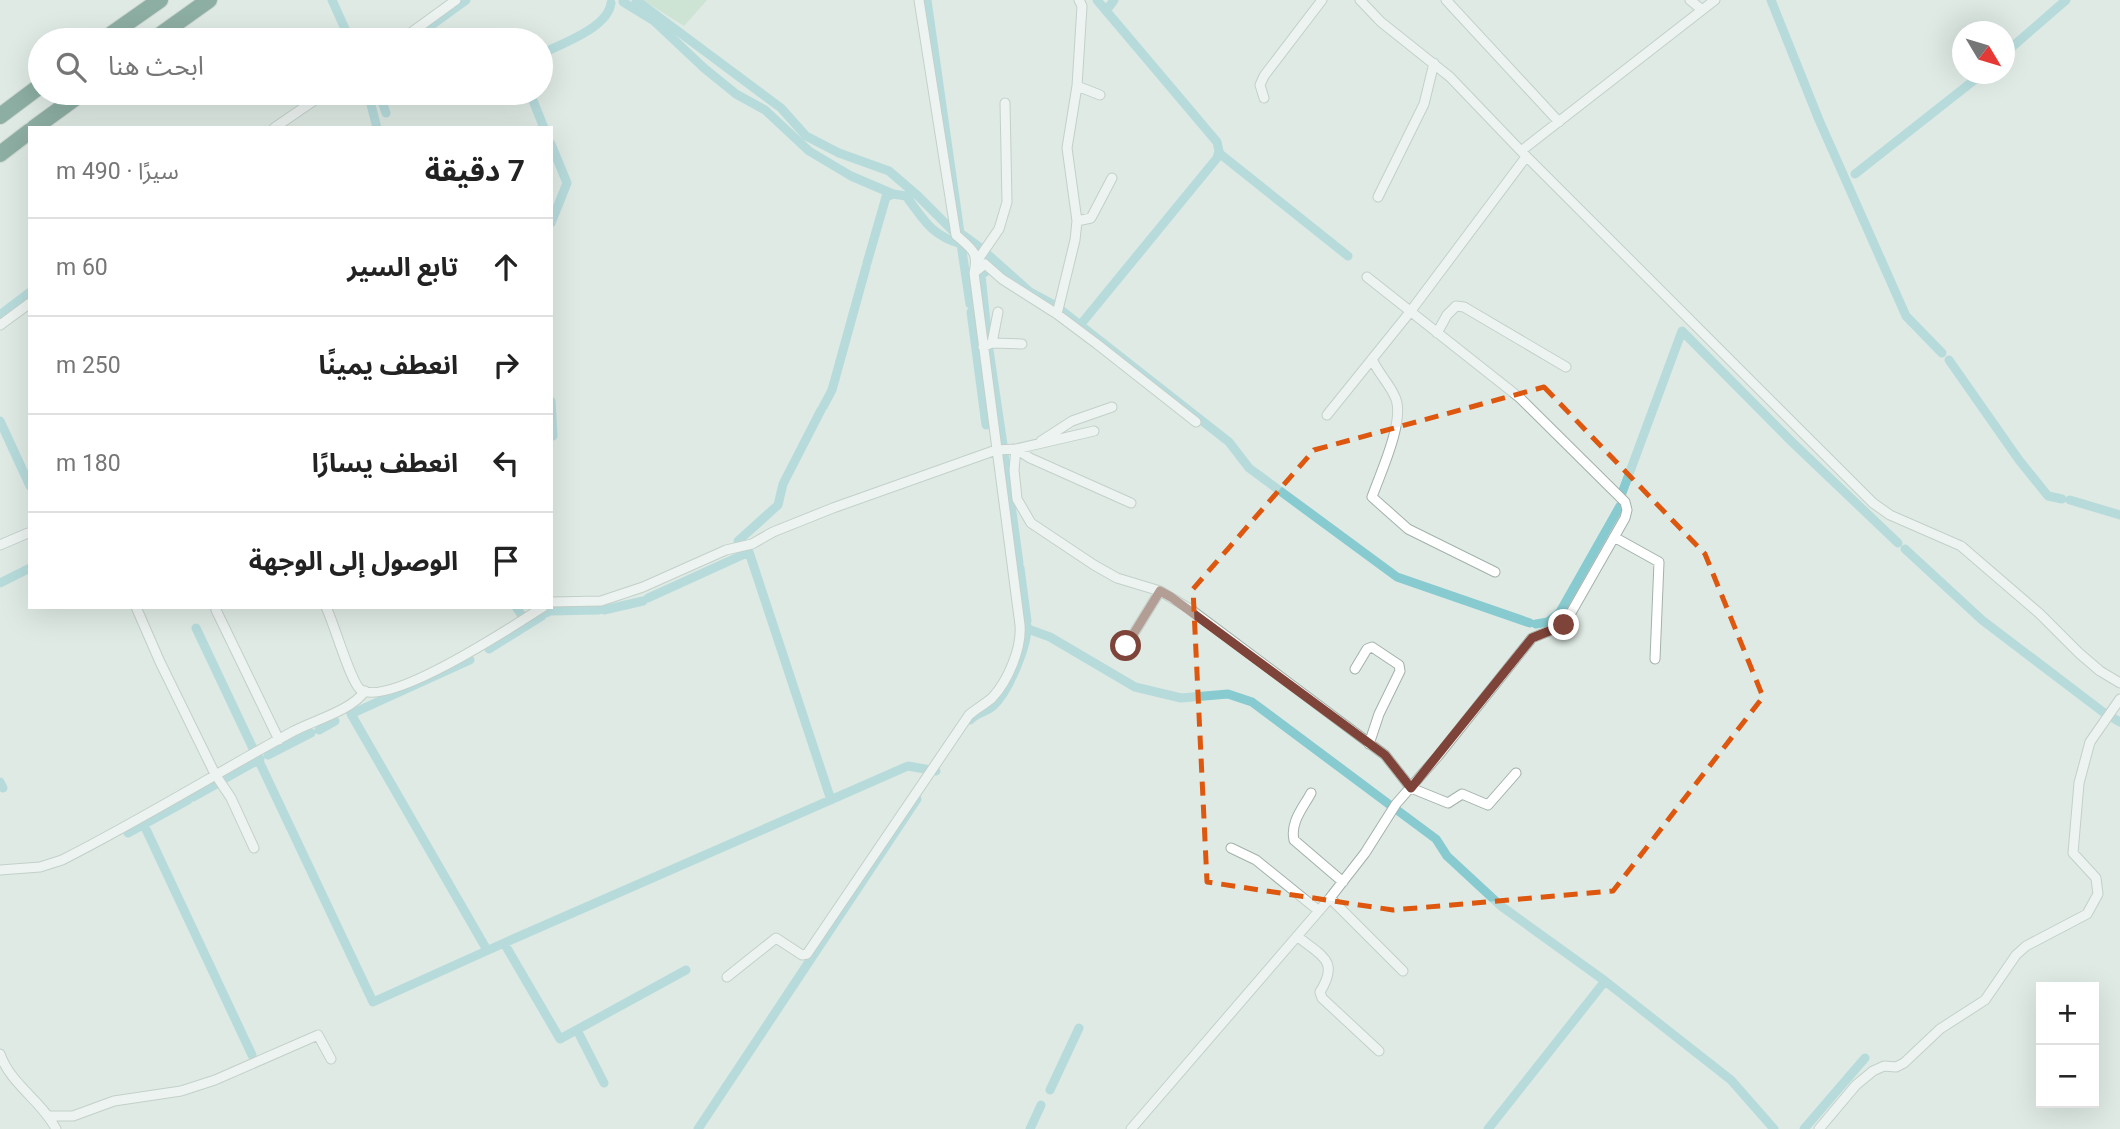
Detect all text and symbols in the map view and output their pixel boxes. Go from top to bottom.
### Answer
north arrow [1952,21,2015,84]
search box [28,28,553,105]
icon: search [52,48,90,86]
text: ابحث هنا [108,51,204,81]
text: 7 دقيقة [425,153,525,188]
text: سيرًا · 490 m [56,158,179,185]
icon: ahead [487,248,525,286]
text: تابع السير [347,252,458,282]
text: 60 m [56,254,108,281]
icon: right [487,346,525,384]
text: انعطف يمينًا [319,350,458,380]
text: 250 m [56,352,121,379]
icon: left [487,444,525,482]
text: انعطف يسارًا [312,448,458,478]
text: 180 m [56,450,121,477]
icon: arrive [487,542,525,580]
text: الوصول إلى الوجهة [249,546,458,576]
route end [1548,609,1579,640]
route start [1110,630,1141,661]
map controls [2036,982,2099,1108]
button: + [2036,982,2099,1045]
button: − [2036,1045,2099,1108]

